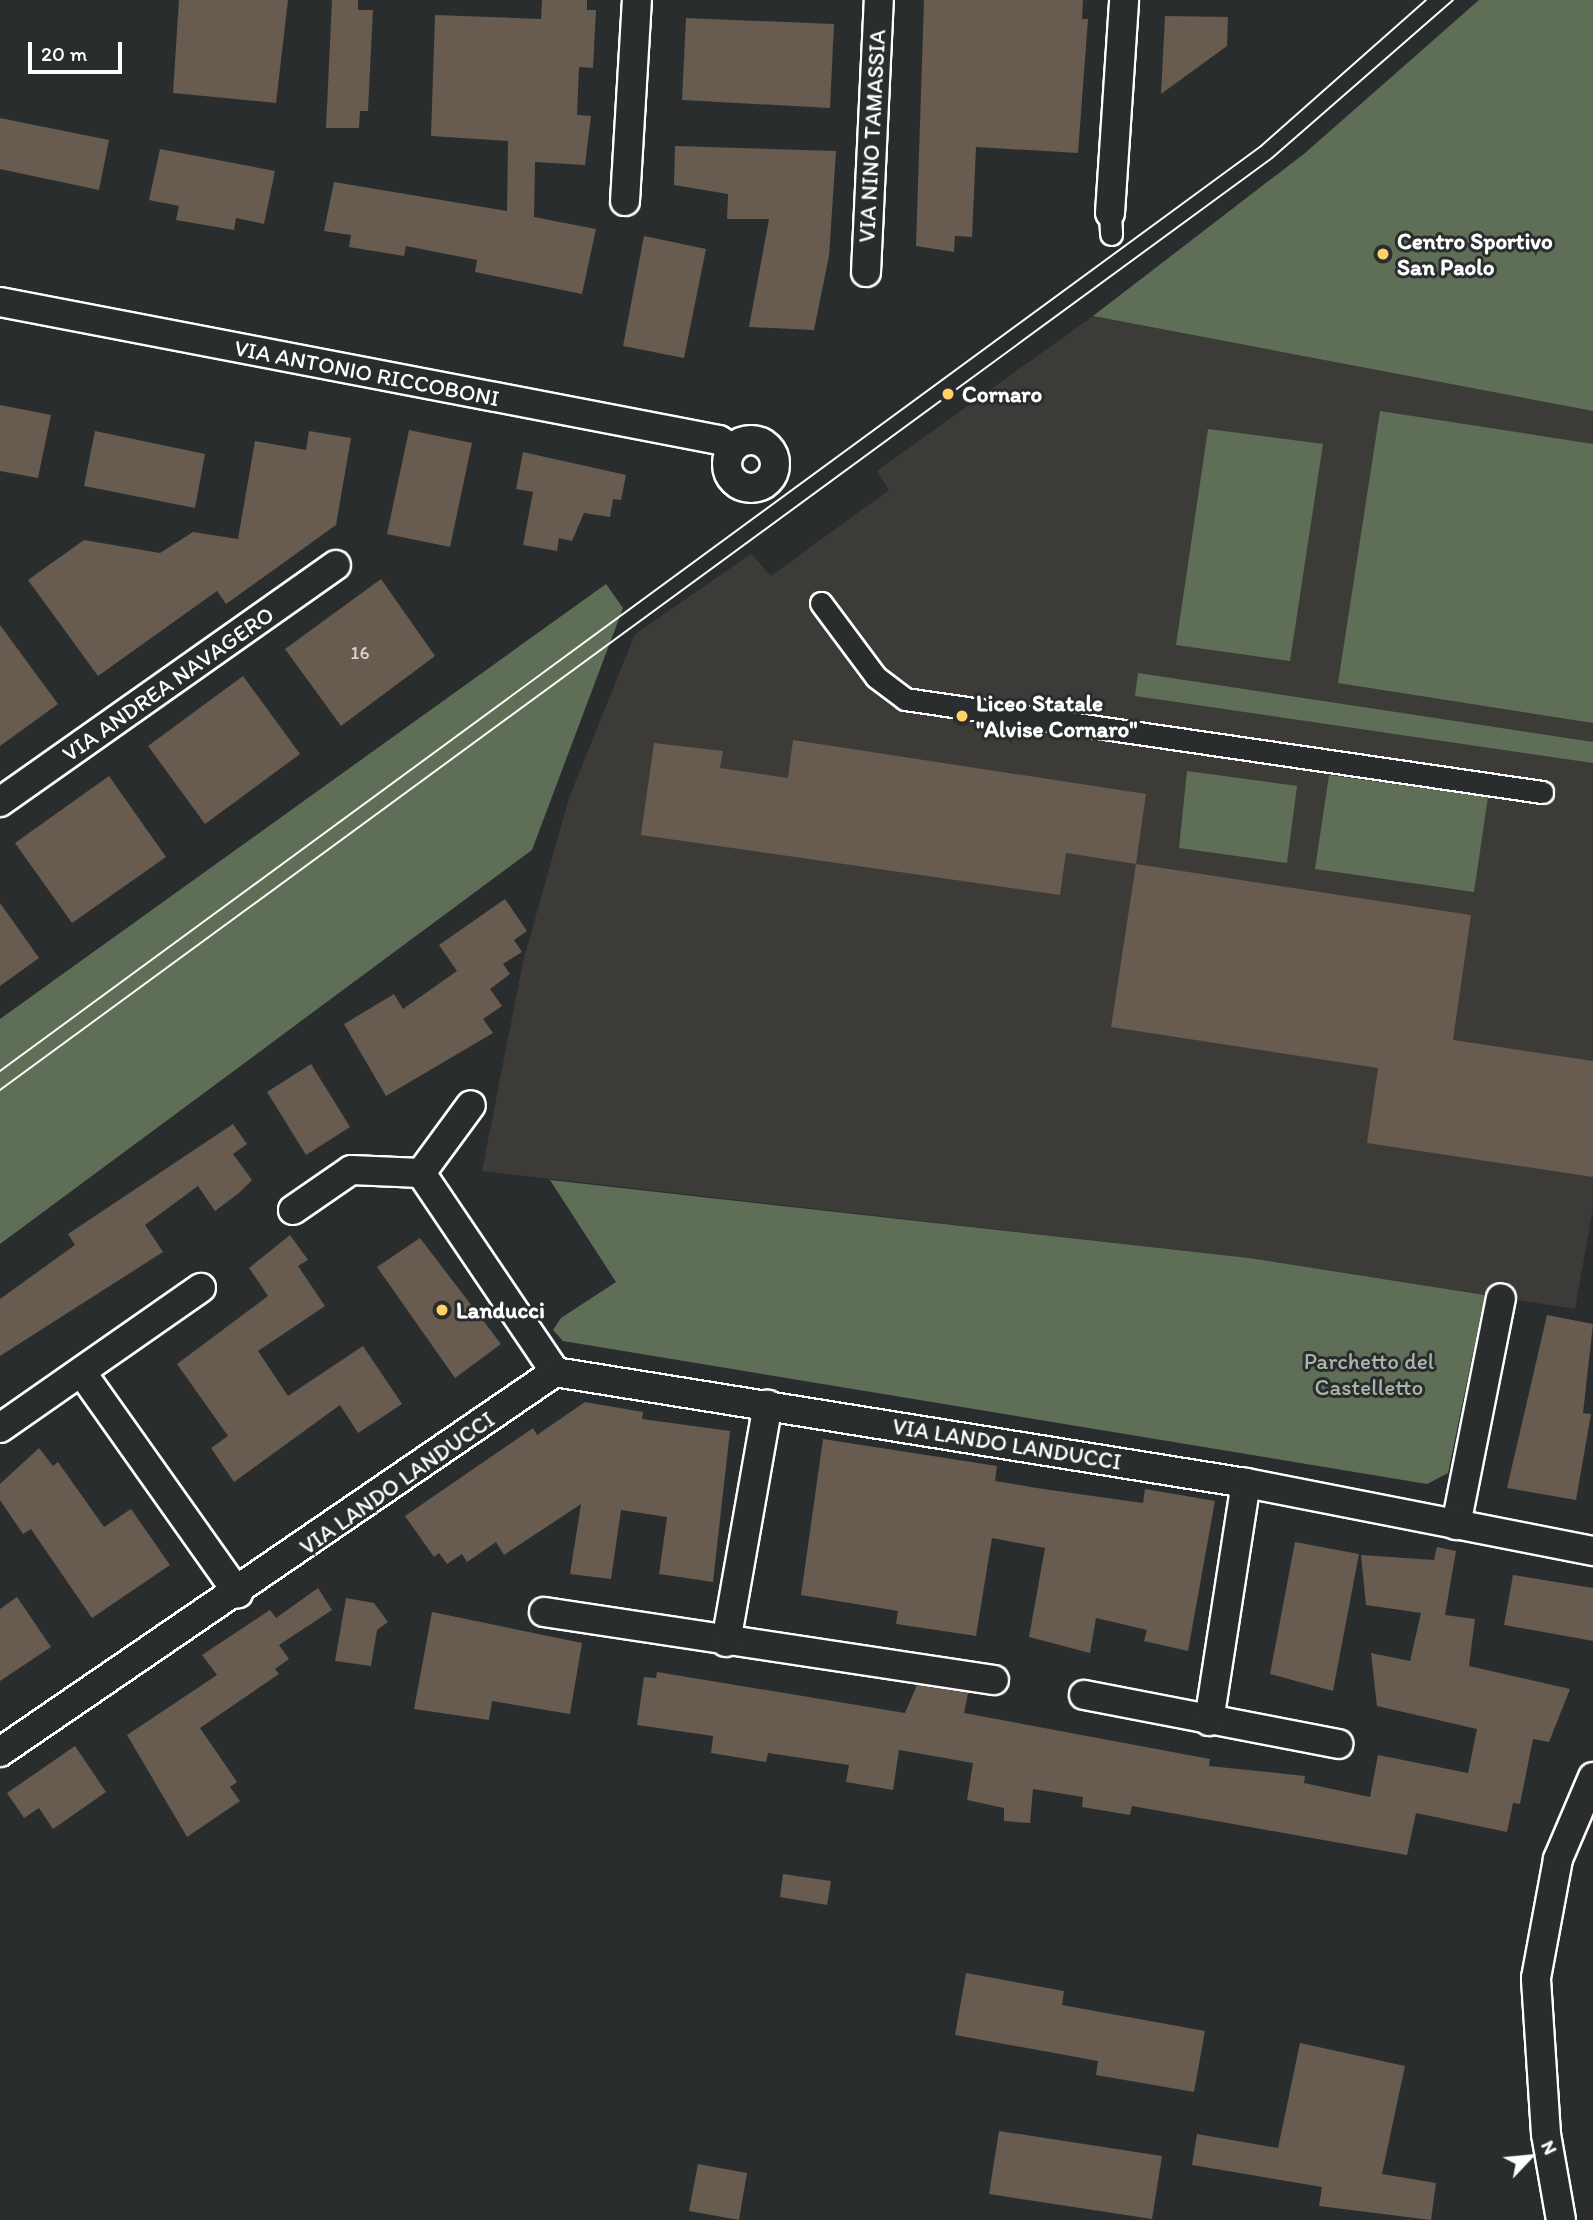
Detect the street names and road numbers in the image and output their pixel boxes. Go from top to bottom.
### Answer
street label: VIA NINO TAMASSIA [853,29,891,243]
street label: VIA ANTONIO RICCOBONI [231,334,503,412]
street label: VIA ANDREA NAVAGERO [57,601,279,767]
street label: VIA LANDO LANDUCCI [294,1405,500,1561]
street label: VIA LANDO LANDUCCI [891,1412,1123,1476]

